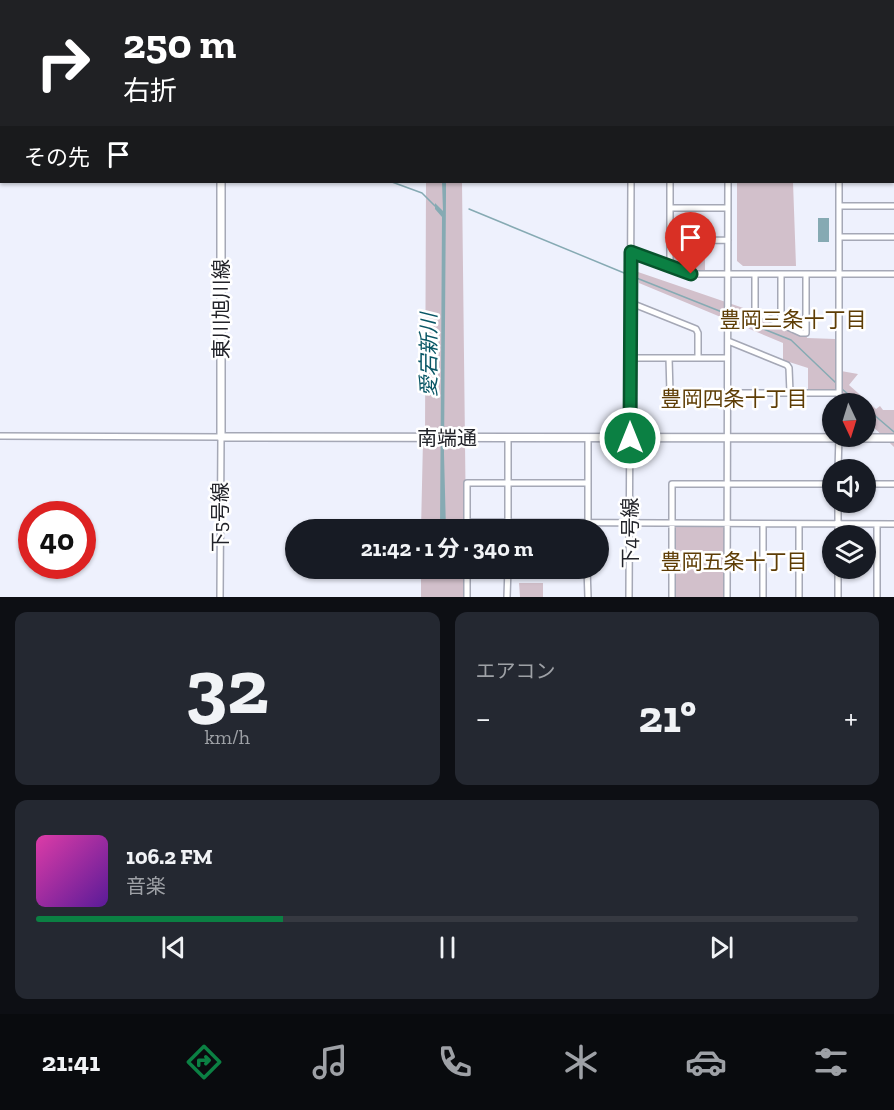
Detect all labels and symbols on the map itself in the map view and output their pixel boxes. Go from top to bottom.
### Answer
pin [665,212,716,274]
street label: 東川旭川線 [209,259,233,359]
district label: 豊岡三条十丁目 [720,307,867,332]
water label: 愛宕新川 [416,311,441,397]
district label: 豊岡四条十丁目 [661,386,808,411]
north arrow [822,393,876,447]
position arrow [598,406,662,470]
street label: 南端通 [417,426,477,450]
street label: 下5号線 [208,482,232,552]
street label: 下4号線 [618,498,642,568]
speed limit sign: 40 [18,501,96,579]
district label: 豊岡五条十丁目 [661,549,808,574]

